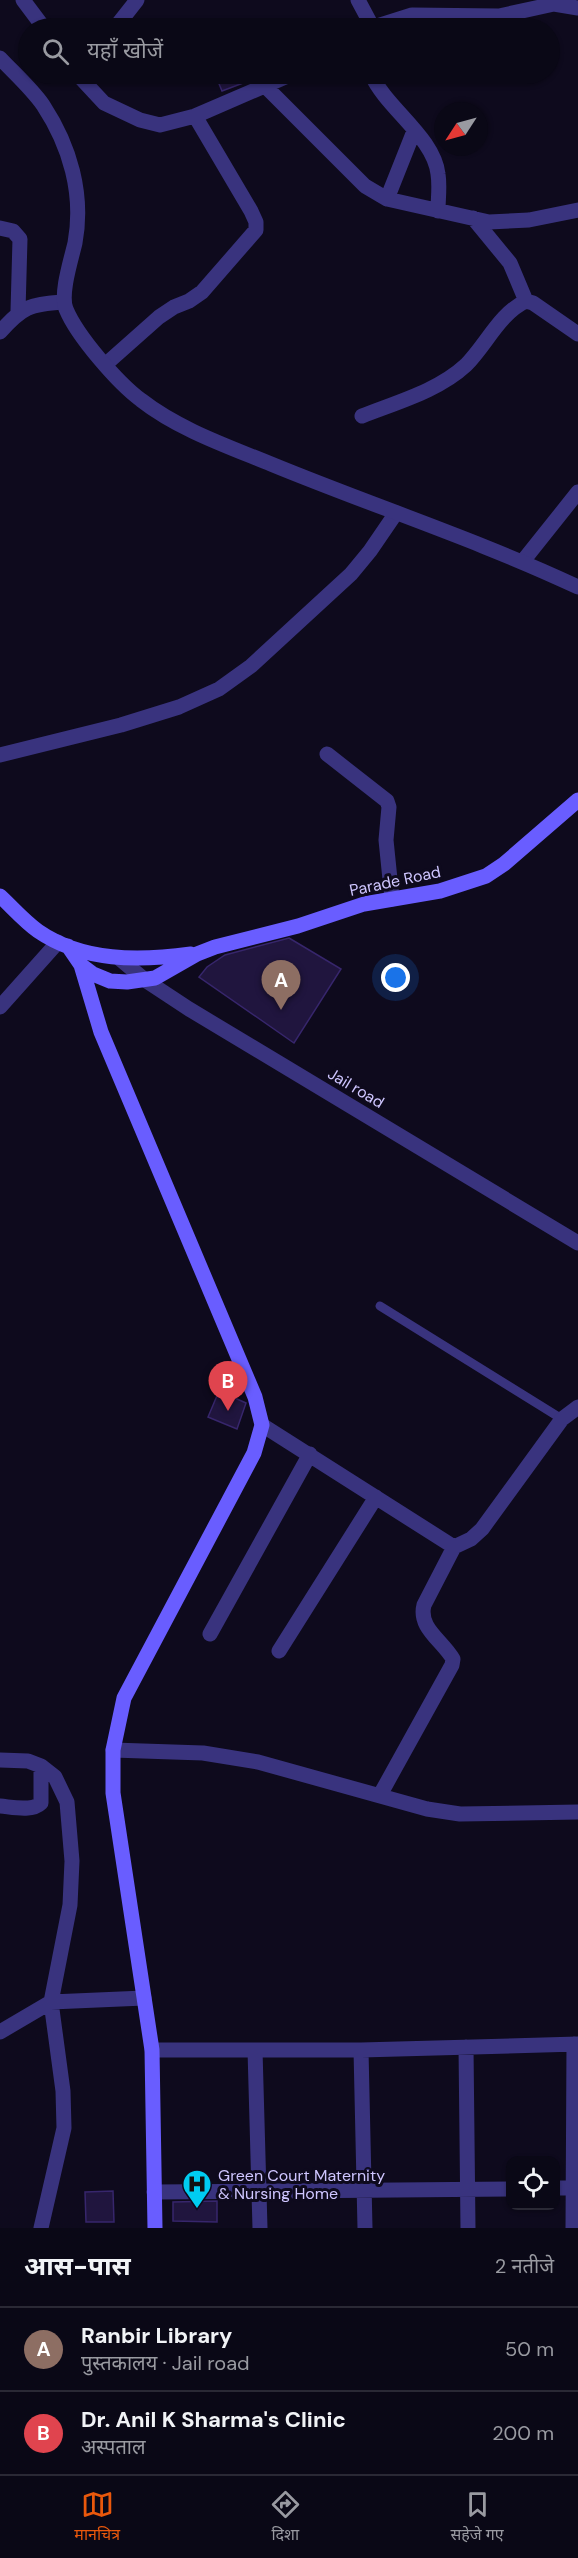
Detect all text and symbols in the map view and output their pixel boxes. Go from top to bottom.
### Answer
search box [18,18,560,84]
icon: search [39,35,72,68]
text: यहाँ खोजें [87,36,163,65]
north arrow [434,102,488,156]
street label: Parade Road [347,861,443,901]
pin: A [262,960,300,1010]
your location [381,963,410,992]
street label: Jail road [324,1063,388,1113]
pin: B [208,1362,248,1411]
map controls [506,2156,560,2210]
button: locate [506,2156,560,2210]
place label: Green Court Maternity & Nursing Home [218,2165,385,2204]
hospital icon: Green Court Maternity & Nursing Home [181,2168,213,2210]
text: आस-पास [24,2249,131,2283]
text: 2 नतीजे [495,2253,554,2279]
text: Ranbir Library [81,2321,232,2350]
text: A [36,2336,51,2362]
text: 50 m [505,2336,554,2362]
text: पुस्तकालय · Jail road [81,2350,250,2376]
text: Dr. Anil K Sharma's Clinic [81,2405,346,2434]
text: B [37,2420,50,2446]
text: 200 m [492,2420,554,2446]
text: अस्पताल [81,2434,146,2460]
tab: मानचित्र [74,2488,120,2547]
tab: दिशा [269,2488,302,2547]
tab: सहेजे गए [450,2488,504,2547]

